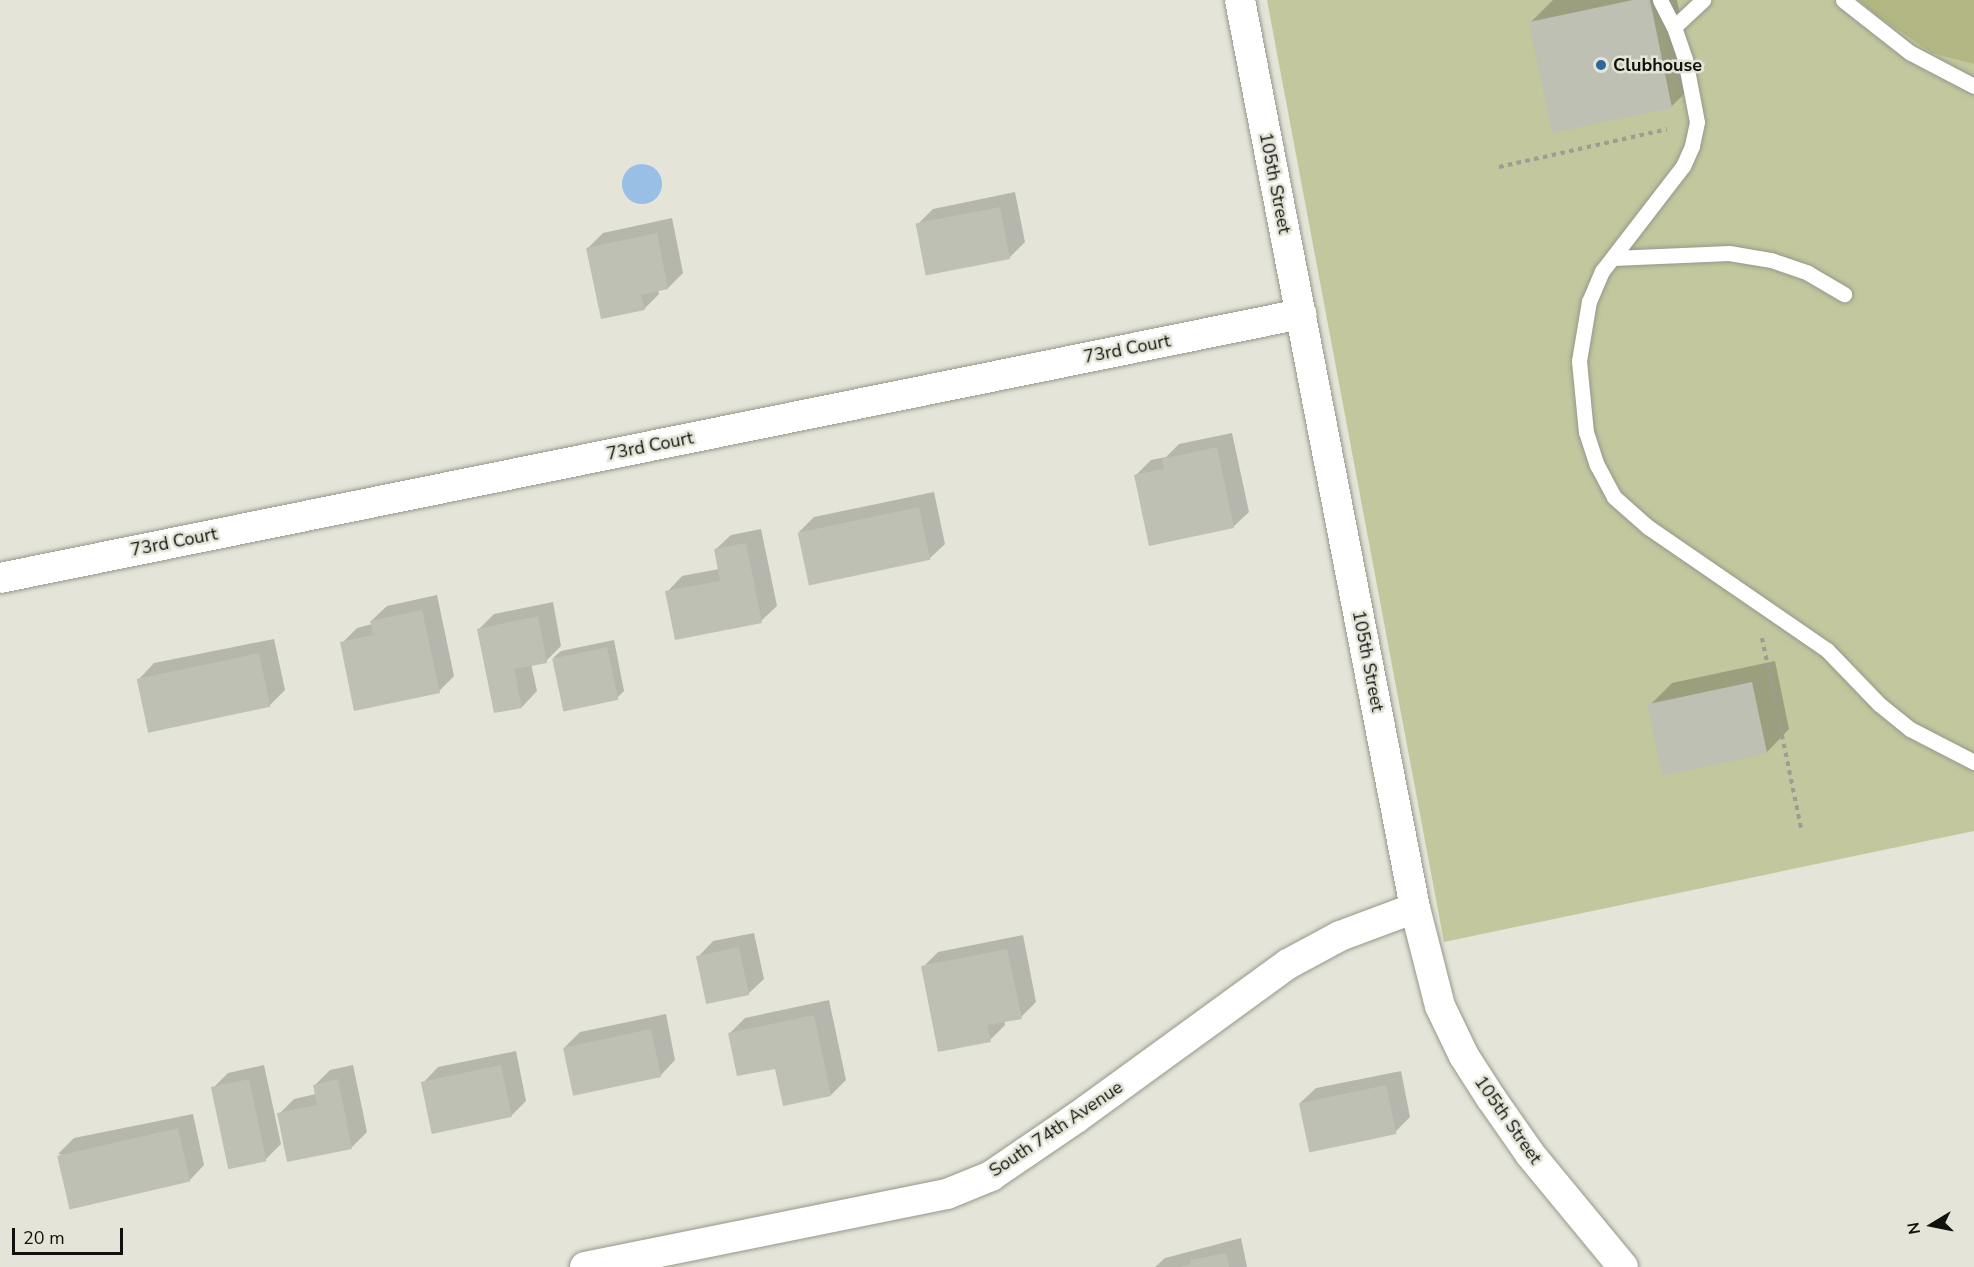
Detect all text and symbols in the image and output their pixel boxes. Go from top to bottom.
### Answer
place label: Clubhouse [1613,54,1702,76]
marker: Clubhouse [1594,58,1608,72]
street label: 105th Street [1255,131,1295,235]
street label: 73rd Court [1082,330,1172,368]
street label: 73rd Court [605,427,695,465]
street label: 73rd Court [129,523,219,561]
street label: 105th Street [1348,609,1388,713]
street label: 105th Street [1470,1072,1546,1168]
street label: South 74th Avenue [985,1076,1127,1182]
north arrow [1902,1195,1962,1255]
scale bar [15,1216,126,1254]
text: N [1902,1220,1926,1236]
text: 20 m [23,1226,65,1250]

